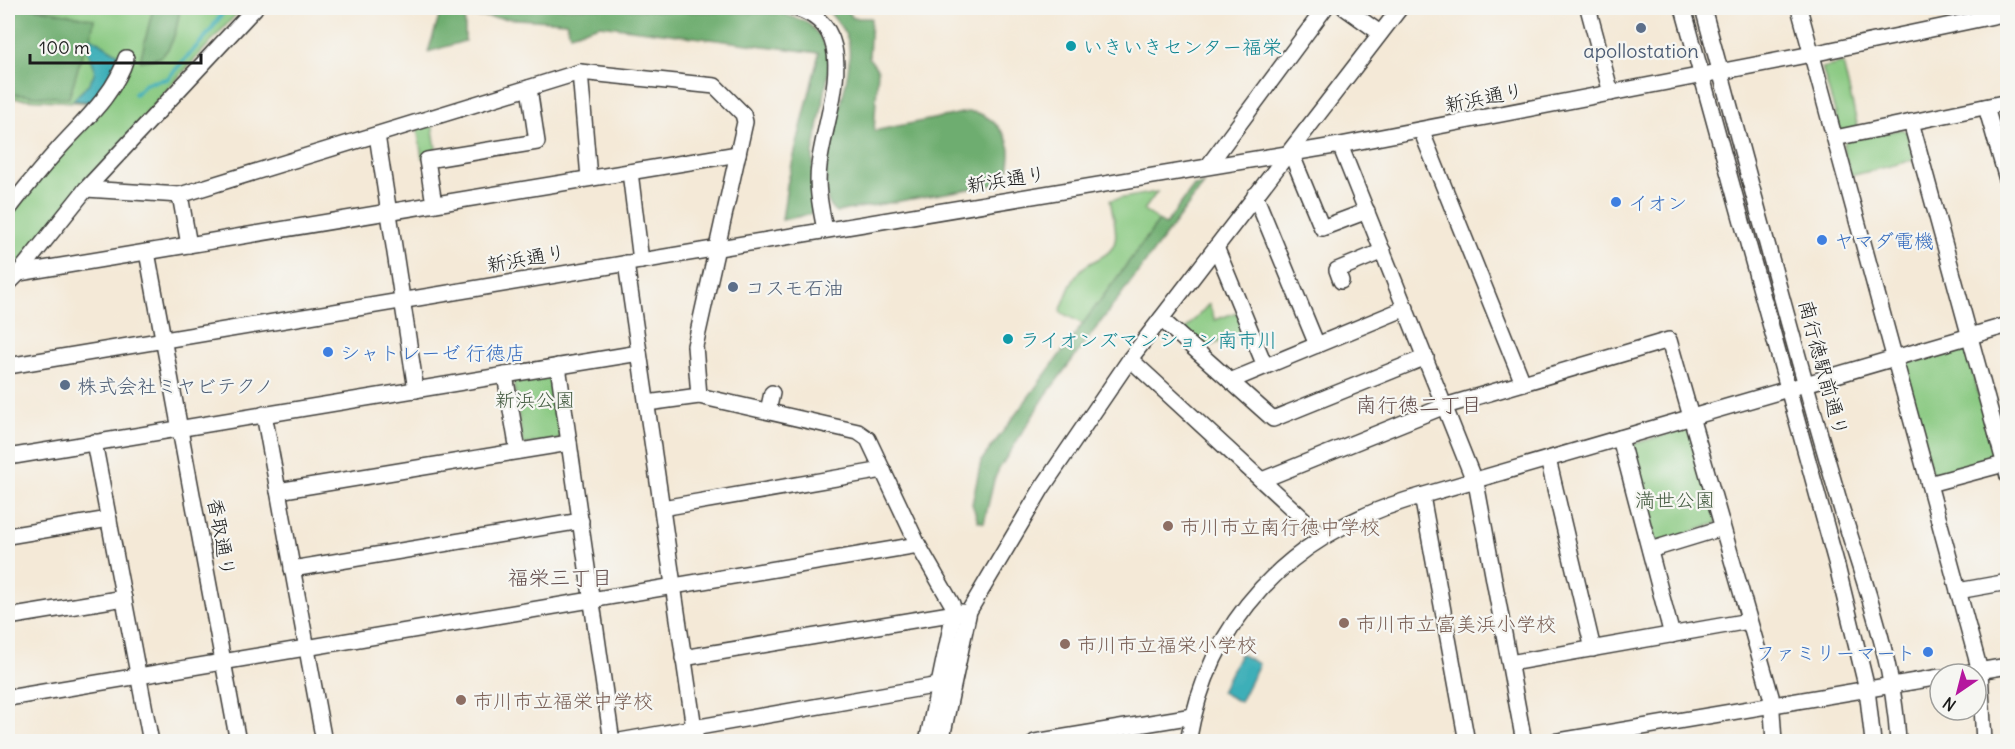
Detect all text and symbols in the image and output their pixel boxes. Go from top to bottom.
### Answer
marker: apollostation [1634,21,1648,35]
scale bar [30,27,201,65]
place label: いきいきセンター福栄 [1083,34,1282,59]
text: 100 m [39,36,90,59]
place label: apollostation [1583,38,1699,63]
marker: いきいきセンター福栄 [1064,39,1078,53]
street label: 新浜通り [1442,77,1526,117]
street label: 新浜通り [965,160,1047,198]
place label: イオン [1628,190,1687,215]
marker: イオン [1609,195,1623,209]
place label: ヤマダ電機 [1834,228,1934,253]
marker: ヤマダ電機 [1815,233,1829,247]
street label: 新浜通り [484,239,568,277]
place label: コスモ石油 [745,275,844,300]
marker: コスモ石油 [726,280,740,294]
street label: 南行徳駅前通り [1794,297,1854,439]
place label: ライオンズマンション南市川 [1020,327,1278,352]
marker: ライオンズマンション南市川 [1001,332,1015,346]
place label: シャトレーゼ 行徳店 [340,340,526,365]
marker: シャトレーゼ 行徳店 [321,345,335,359]
place label: 株式会社ミヤビテクノ [77,373,274,398]
marker: 株式会社ミヤビテクノ [58,378,72,392]
park label: 新浜公園 [495,387,575,412]
district label: 南行徳二丁目 [1356,391,1482,418]
park label: 満世公園 [1635,487,1715,512]
street label: 香取通り [203,495,241,579]
place label: 市川市立南行徳中学校 [1180,514,1380,539]
marker: 市川市立南行徳中学校 [1161,519,1175,533]
district label: 福栄三丁目 [508,564,613,591]
place label: 市川市立富美浜小学校 [1356,611,1556,636]
marker: 市川市立富美浜小学校 [1337,616,1351,630]
place label: 市川市立福栄小学校 [1077,632,1257,657]
marker: 市川市立福栄小学校 [1058,637,1072,651]
place label: ファミリーマート [1756,640,1916,665]
marker: ファミリーマート [1921,645,1935,659]
north arrow [1928,662,1988,722]
place label: 市川市立福栄中学校 [473,688,653,713]
marker: 市川市立福栄中学校 [454,693,468,707]
text: N [1939,693,1960,716]

